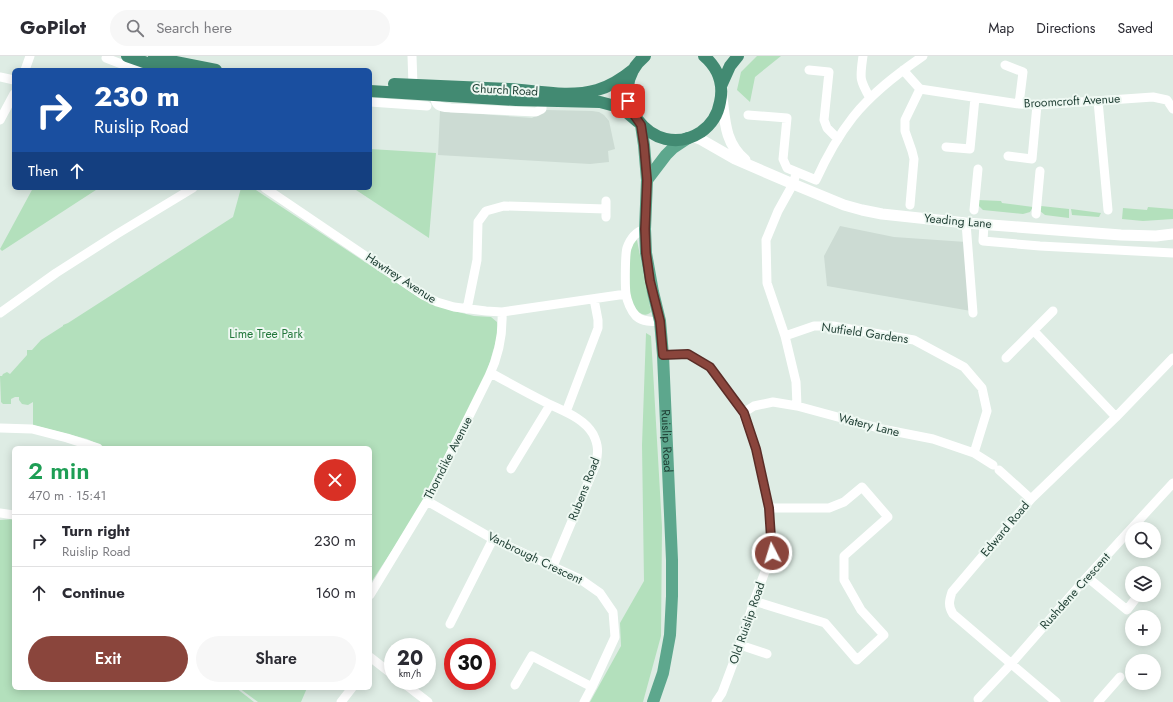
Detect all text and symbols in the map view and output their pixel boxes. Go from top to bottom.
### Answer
search box [110,10,390,46]
text: GoPilot [20,14,86,41]
icon: search [124,17,146,39]
text: Search here [156,17,232,39]
text: Map [988,18,1014,38]
text: Directions [1036,18,1096,38]
text: Saved [1118,18,1153,38]
text: 230 m [94,76,180,117]
street label: Church Road [471,79,539,101]
icon: right [28,84,80,136]
pin [611,84,645,118]
street label: Broomcroft Avenue [1023,89,1121,113]
icon: arrive [617,90,639,112]
text: Ruislip Road [94,114,189,140]
text: Then [28,160,58,182]
icon: ahead [66,160,88,182]
street label: Yeading Lane [923,209,993,233]
street label: Hawtrey Avenue [362,248,440,308]
street label: Nutfield Gardens [820,318,910,348]
park label: Lime Tree Park [229,325,303,343]
street label: Ruislip Road [656,409,677,473]
street label: Watery Lane [836,409,902,441]
street label: Thorndike Avenue [419,413,477,503]
text: 2 min [28,453,90,488]
street label: Rubens Road [564,455,604,523]
button: close [314,459,356,501]
text: 470 m · 15:41 [28,486,106,505]
street label: Edward Road [976,497,1034,561]
text: Turn right [62,520,130,542]
map controls [1125,522,1161,690]
button: search [1125,522,1161,558]
street label: Vanbrough Crescent [485,527,586,589]
icon: right [28,530,50,552]
text: 230 m [314,530,356,552]
position arrow [751,532,793,574]
text: Ruislip Road [62,542,130,561]
street label: Rushdene Crescent [1036,549,1114,633]
button: layers [1125,566,1161,602]
street label: Old Ruislip Road [725,579,769,667]
icon: ahead [28,582,50,604]
text: Continue [62,582,125,604]
text: 160 m [315,582,356,604]
button: + [1125,610,1161,646]
button: Exit [28,636,188,682]
button: Share [196,636,356,682]
speed limit sign: 30 [444,638,496,690]
text: 20 [397,644,423,673]
button: − [1125,654,1161,690]
text: km/h [399,666,421,681]

